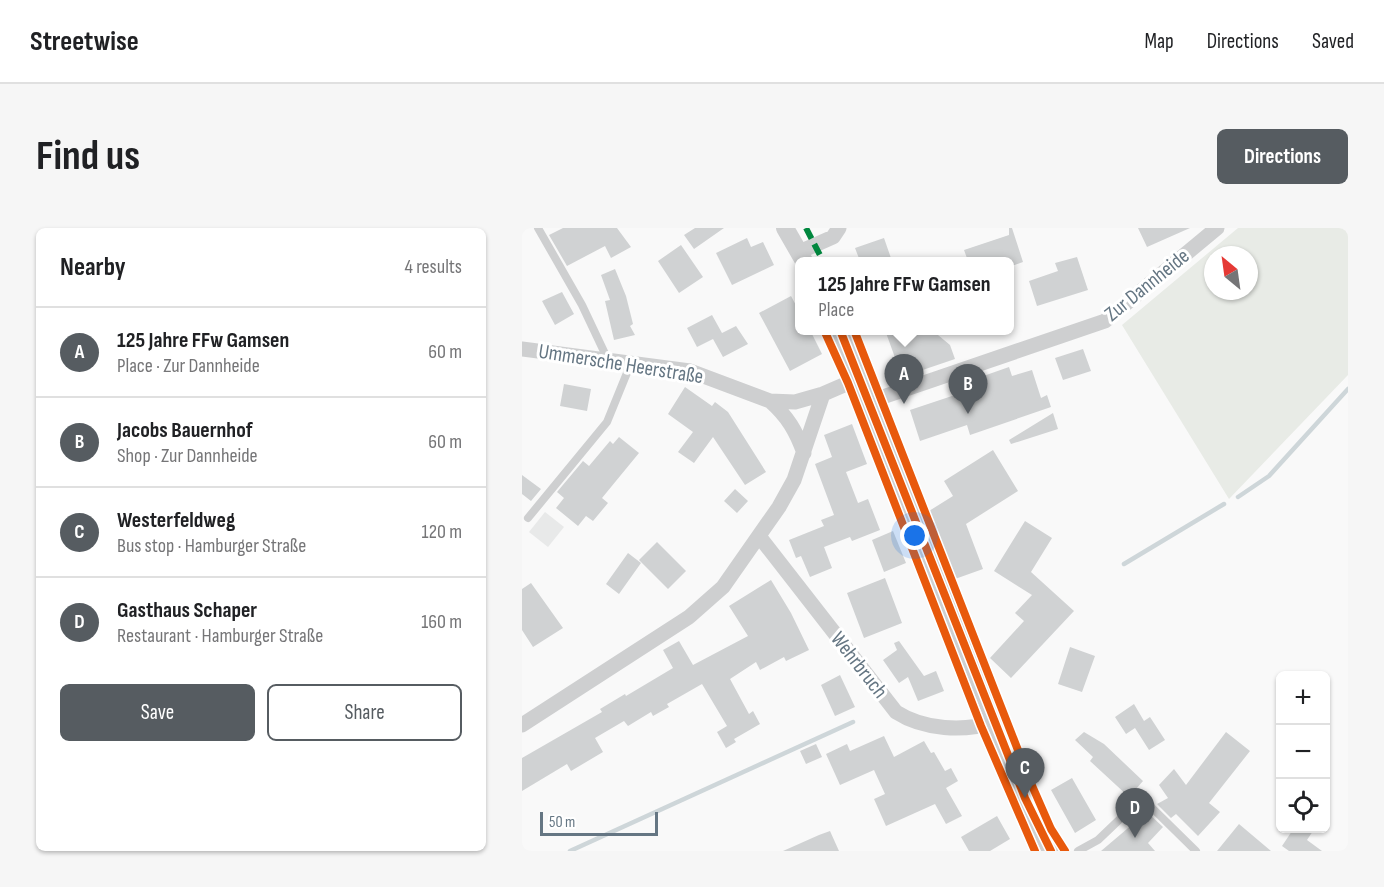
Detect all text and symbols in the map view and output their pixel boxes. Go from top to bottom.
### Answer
text: Streetwise [30,25,139,58]
text: Map [1144,29,1174,54]
text: Directions [1207,29,1279,54]
text: Saved [1312,29,1354,54]
button: Directions [1217,129,1348,184]
text: Find us [36,131,140,182]
street label: Zur Dannheide [1100,243,1194,327]
north arrow [1204,246,1258,300]
text: Nearby [60,252,126,283]
text: 4 results [405,255,462,279]
popup [795,257,1014,335]
text: 125 Jahre FFw Gamsen [818,271,991,298]
text: Place [818,298,854,322]
text: 125 Jahre FFw Gamsen [117,327,289,354]
street label: Ummersche Heerstraße [537,339,705,389]
text: A [75,340,84,364]
text: 60 m [428,340,462,364]
text: Place · Zur Dannheide [117,354,260,378]
pin: A [884,354,923,404]
pin: B [948,364,988,414]
text: Jacobs Bauernhof [117,417,253,444]
text: B [75,430,84,454]
text: 60 m [428,430,462,454]
text: Shop · Zur Dannheide [117,444,258,468]
text: Westerfeldweg [117,507,235,534]
text: C [74,520,85,544]
text: 120 m [422,520,462,544]
your location [900,521,929,550]
text: Bus stop · Hamburger Straße [117,534,306,558]
text: Gasthaus Schaper [117,597,257,624]
text: D [74,610,85,634]
text: 160 m [421,610,462,634]
text: Restaurant · Hamburger Straße [117,624,323,648]
street label: Wehrbruch [825,627,893,703]
map controls [1276,671,1330,833]
button: + [1276,671,1330,725]
button: Save [60,684,255,741]
button: Share [267,684,462,741]
button: − [1276,725,1330,779]
pin: C [1006,748,1044,798]
button: locate [1276,779,1330,833]
pin: D [1116,788,1154,838]
scale bar [540,809,658,836]
text: 50 m [549,813,575,832]

